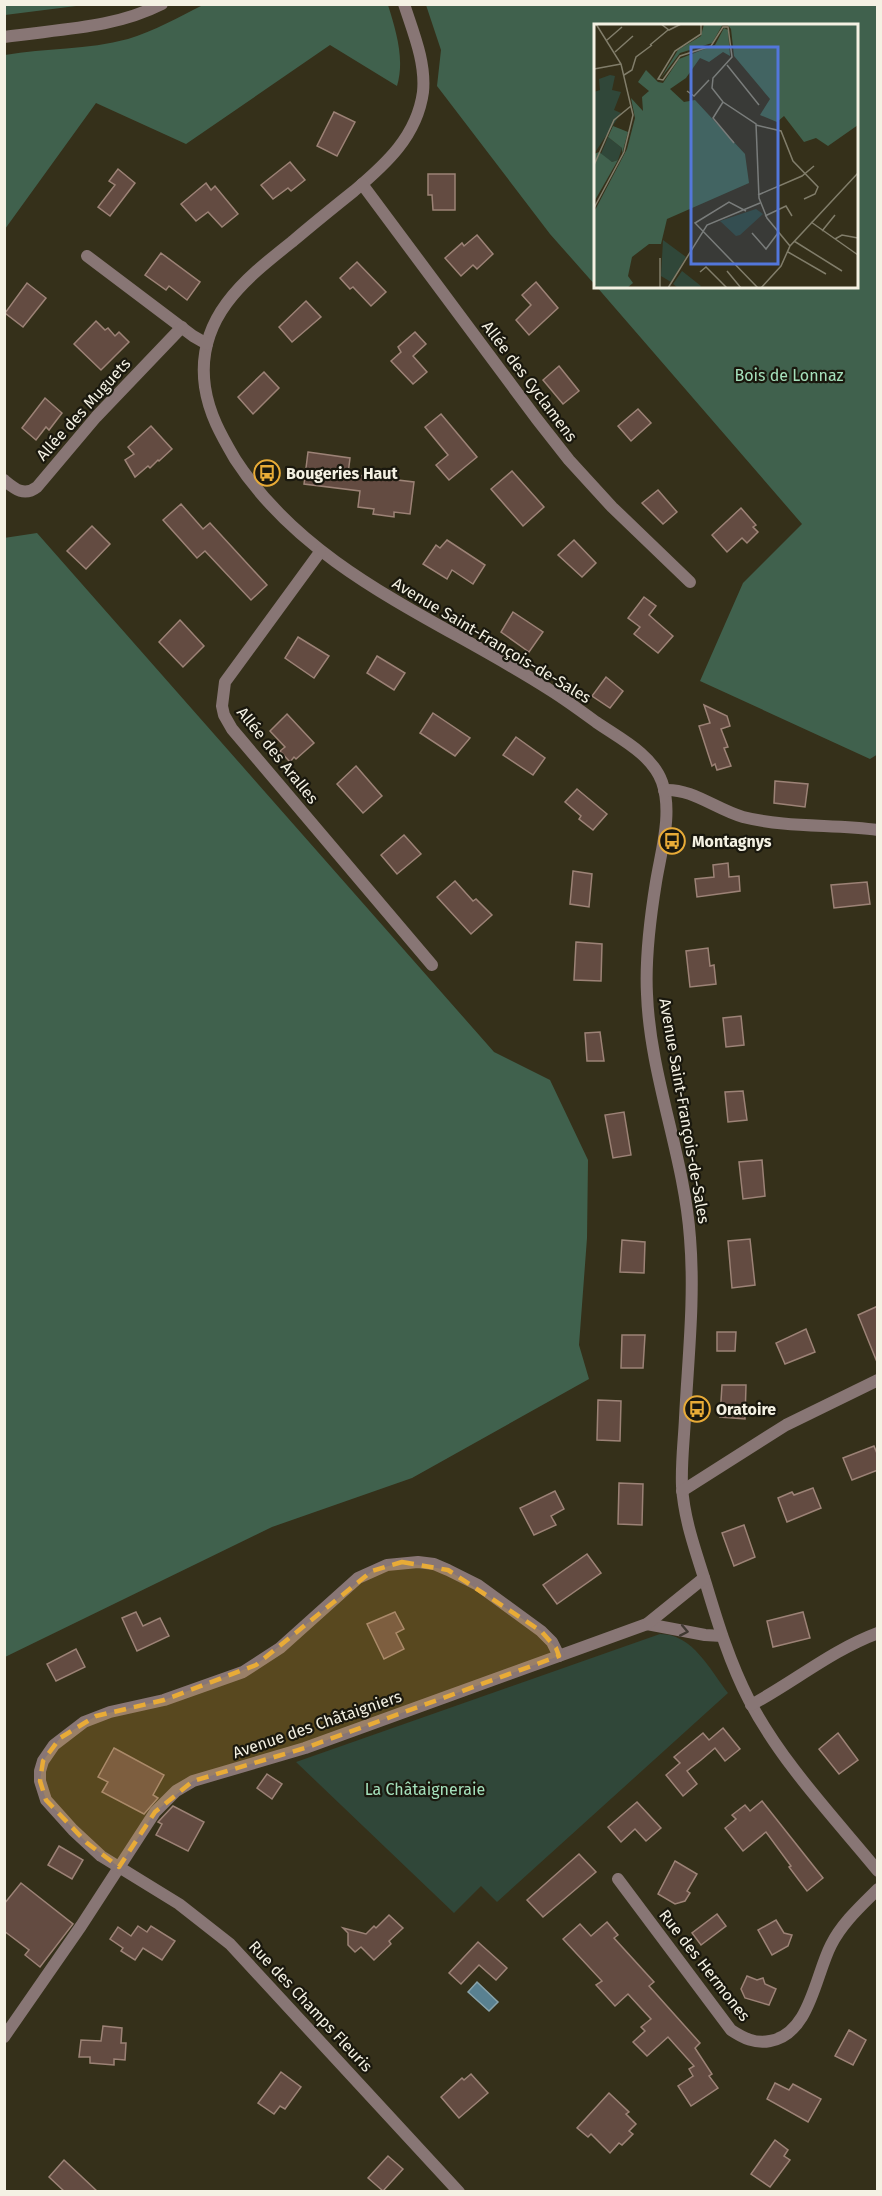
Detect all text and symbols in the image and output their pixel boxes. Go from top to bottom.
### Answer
inset map [594,24,858,288]
street label: Allée des Cyclamens [478,317,581,445]
street label: Allée des Muguets [32,354,134,465]
park label: Bois de Lonnaz [734,366,844,385]
bus stop icon: Bougeries Haut [252,458,282,488]
place label: Bougeries Haut [286,464,399,483]
street label: Avenue Saint-François-de-Sales [388,573,594,708]
street label: Allée des Aralles [233,703,322,808]
bus stop icon: Montagnys [657,826,687,856]
place label: Montagnys [692,832,772,851]
street label: Avenue Saint-François-de-Sales [654,997,714,1225]
bus stop icon: Oratoire [682,1394,712,1424]
place label: Oratoire [716,1400,776,1419]
one-way arrow [679,1624,689,1637]
street label: Avenue des Châtaigniers [230,1687,404,1762]
park label: La Châtaigneraie [365,1780,485,1799]
street label: Rue des Hermones [655,1906,754,2025]
street label: Rue des Champs Fleuris [245,1937,376,2076]

